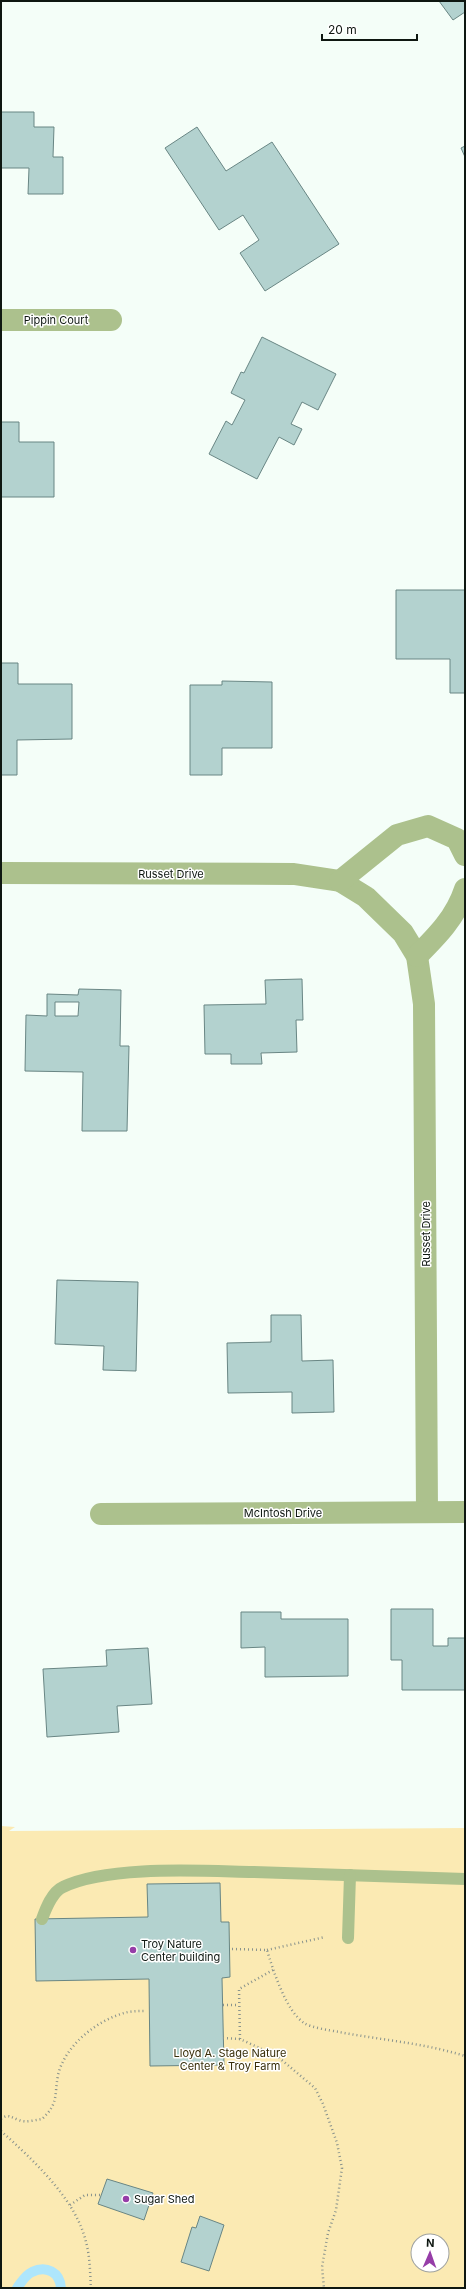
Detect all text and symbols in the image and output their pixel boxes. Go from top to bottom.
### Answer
scale bar [322,16,417,42]
text: 20 m [328,22,357,37]
street label: Pippin Court [24,313,89,327]
street label: Russet Drive [138,867,204,881]
street label: Russet Drive [419,1201,433,1267]
street label: McIntosh Drive [244,1506,322,1520]
place label: Troy Nature Center building [141,1937,220,1964]
marker: Troy Nature Center building [128,1945,138,1955]
park label: Lloyd A. Stage Nature Center & Troy Farm [174,2046,287,2073]
place label: Sugar Shed [134,2192,194,2206]
marker: Sugar Shed [121,2194,131,2204]
north arrow [410,2233,450,2273]
text: N [426,2236,435,2250]

